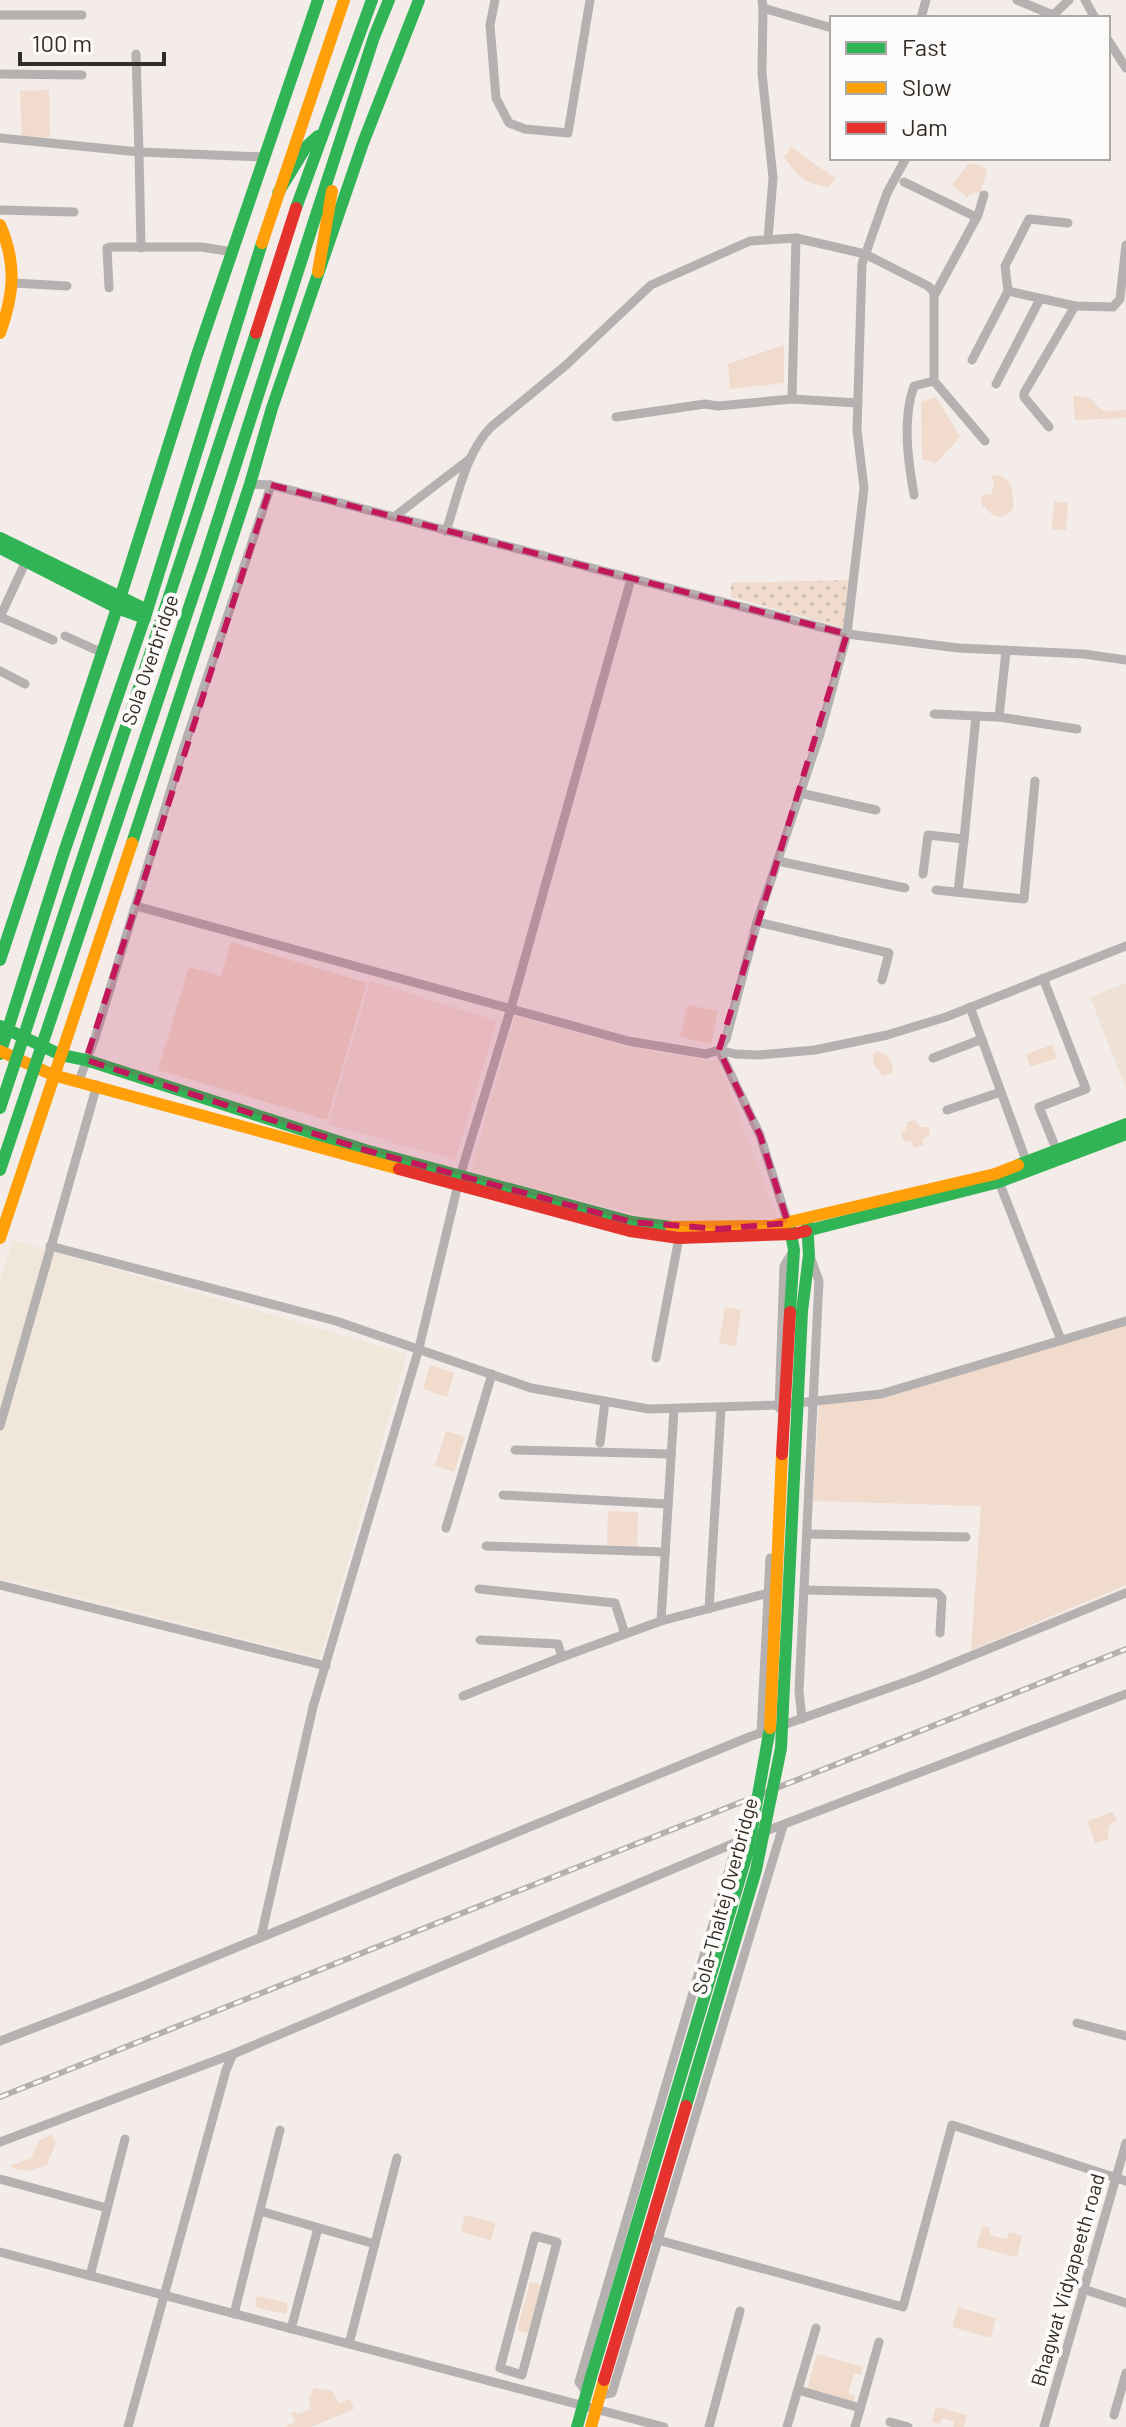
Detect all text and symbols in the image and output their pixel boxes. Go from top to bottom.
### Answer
scale bar [20,16,164,66]
legend [830,16,1110,160]
text: 100 m [32,28,92,57]
text: Fast [902,32,947,61]
text: Slow [902,72,951,101]
text: Jam [902,112,948,141]
street label: Sola Overbridge [115,591,183,728]
street label: Sola-Thaltej Overbridge [686,1795,762,1997]
street label: Bhagwat Vidyapeeth road [1025,2171,1109,2389]

